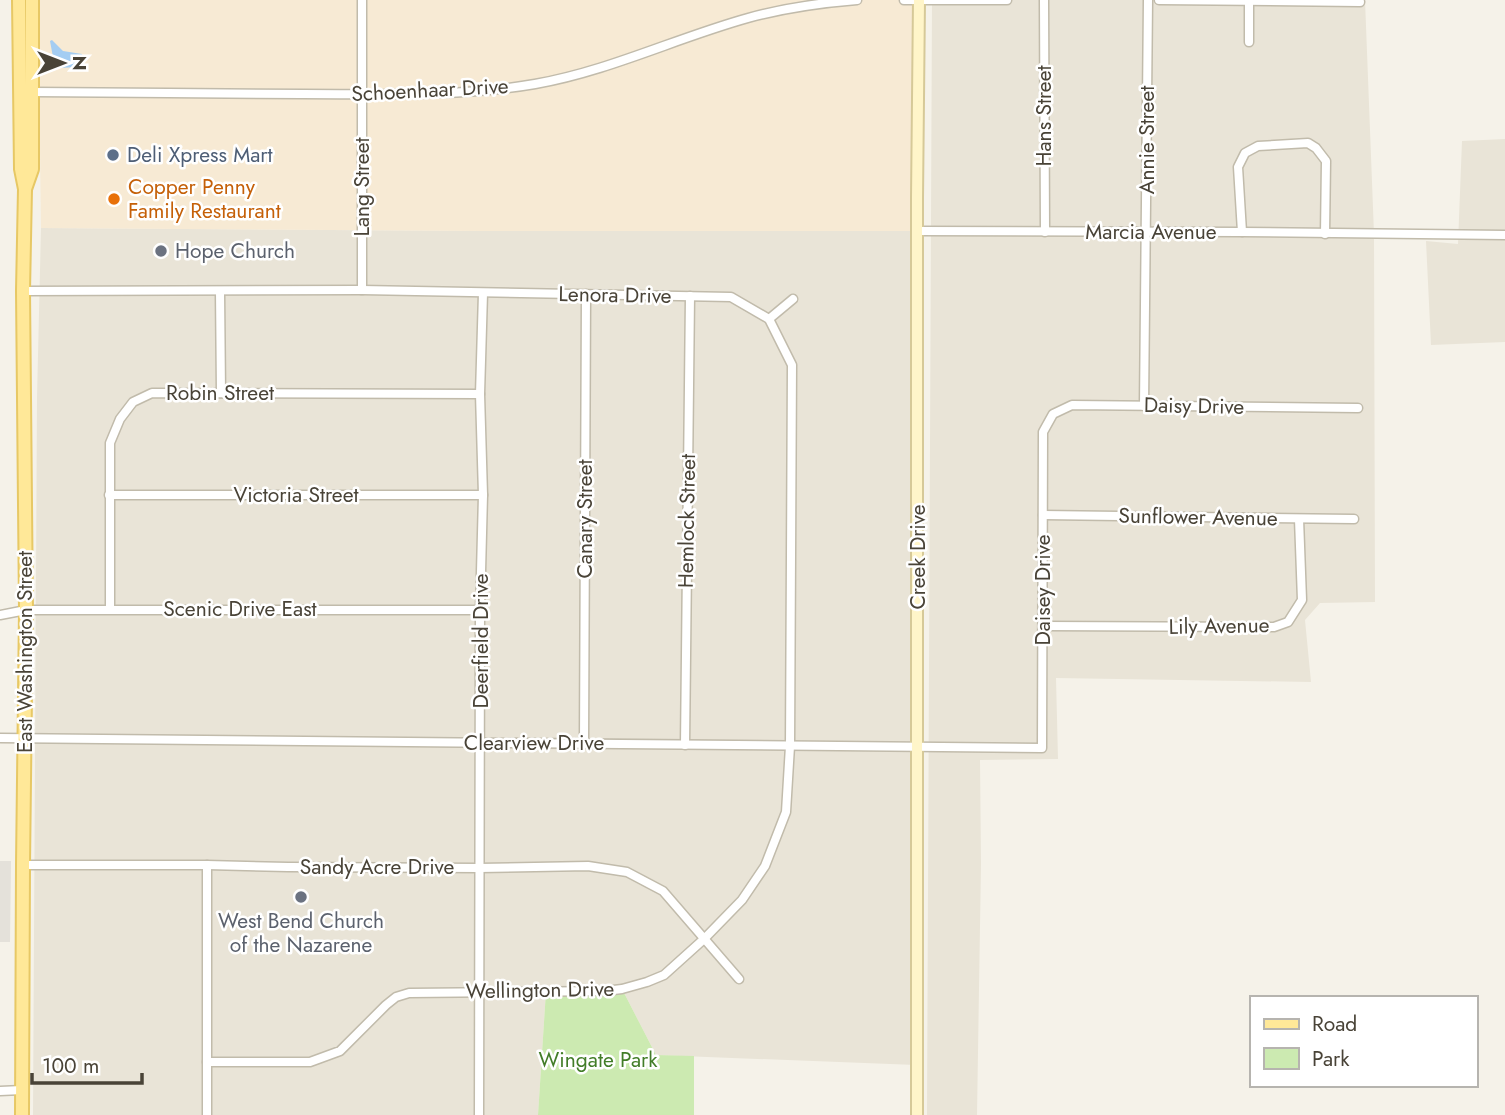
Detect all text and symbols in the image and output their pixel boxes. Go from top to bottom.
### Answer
north arrow [28,28,98,98]
text: N [66,55,93,71]
street label: Hans Street [1029,65,1059,167]
street label: Schoenhaar Drive [351,71,510,109]
street label: Annie Street [1132,86,1162,194]
street label: Lang Street [347,138,377,236]
place label: Deli Xpress Mart [127,140,273,170]
marker: Deli Xpress Mart [105,147,121,163]
place label: Copper Penny Family Restaurant [128,172,281,226]
marker: Copper Penny Family Restaurant [106,191,122,207]
street label: Marcia Avenue [1085,217,1217,247]
place label: Hope Church [175,236,295,266]
marker: Hope Church [153,243,169,259]
street label: Lenora Drive [558,279,672,311]
street label: Robin Street [166,378,274,408]
street label: Daisy Drive [1144,390,1245,422]
street label: Hemlock Street [671,454,703,588]
street label: Canary Street [570,459,600,579]
street label: Victoria Street [233,480,359,510]
street label: Sunflower Avenue [1118,501,1278,533]
street label: Creek Drive [903,504,933,610]
street label: Daisey Drive [1028,534,1058,646]
street label: East Washington Street [10,551,40,753]
street label: Deerfield Drive [466,573,496,709]
street label: Scenic Drive East [163,594,317,624]
street label: Lily Avenue [1168,610,1270,642]
street label: Clearview Drive [464,728,604,758]
street label: Sandy Acre Drive [300,852,455,882]
marker: West Bend Church of the Nazarene [293,889,309,905]
place label: West Bend Church of the Nazarene [218,906,384,960]
street label: Wellington Drive [465,974,615,1006]
legend [1250,996,1477,1087]
text: Road [1312,1009,1357,1039]
scale bar [32,1042,142,1086]
text: Park [1312,1044,1350,1074]
park label: Wingate Park [539,1045,658,1075]
text: 100 m [42,1051,99,1081]

